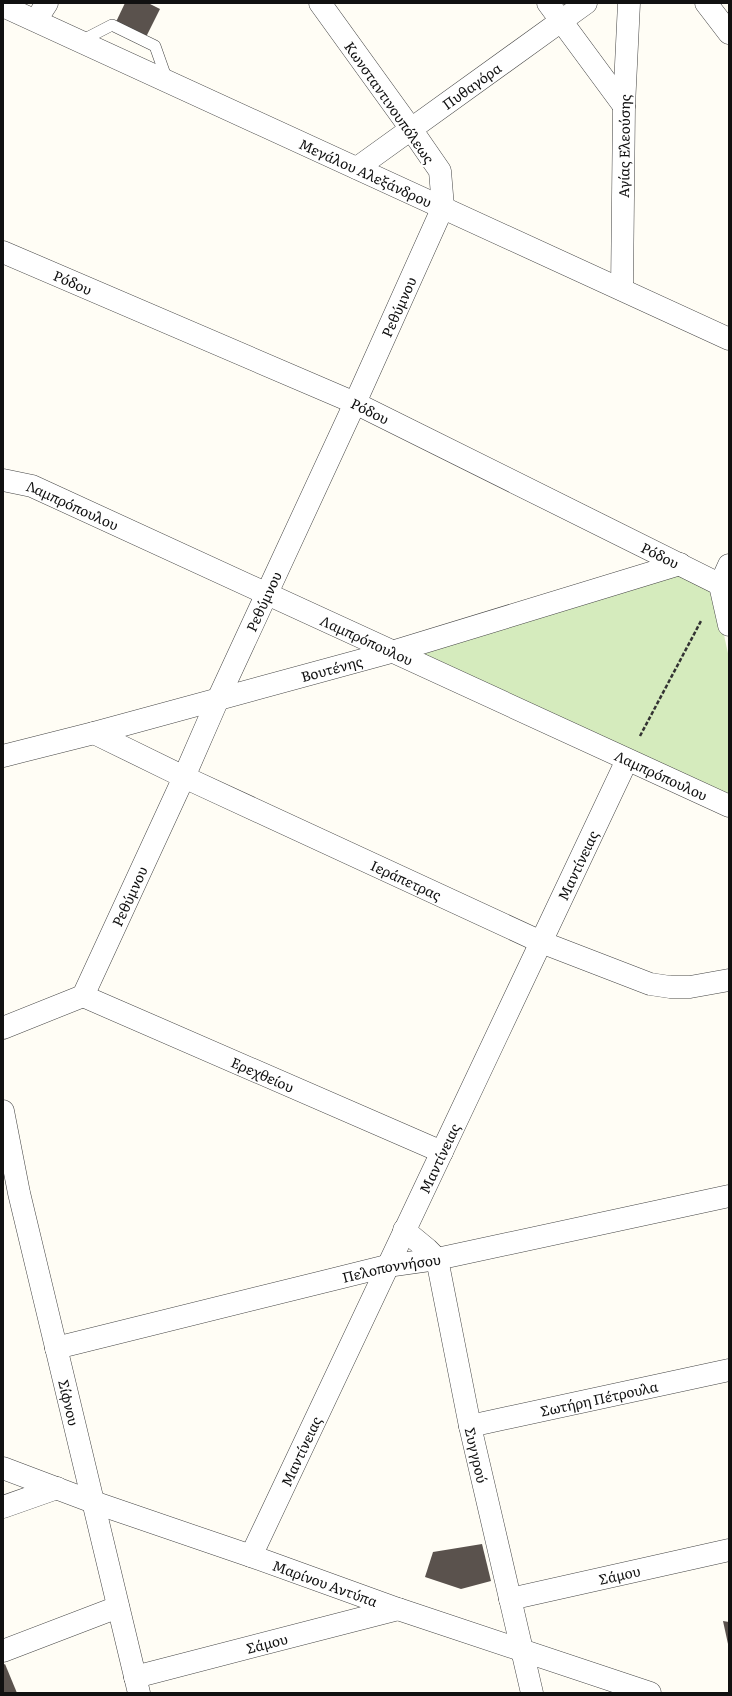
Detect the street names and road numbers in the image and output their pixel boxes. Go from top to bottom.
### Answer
street label: Κωνσταντινουπόλεως [340,37,440,167]
street label: Πυθαγόρα [438,57,505,114]
street label: Αγίας Ελεούσης [613,94,635,198]
street label: Μεγάλου Αλεξάνδρου [296,133,435,211]
street label: Ρόδου [50,265,95,299]
street label: Ρεθύμνου [376,273,421,340]
street label: Ρόδου [348,393,393,428]
street label: Λαμπρόπουλου [24,475,122,534]
street label: Ρόδου [638,537,683,573]
street label: Ρεθύμνου [241,568,286,635]
street label: Λαμπρόπουλου [317,610,416,670]
street label: Βουτένης [298,650,364,686]
street label: Λαμπρόπουλου [612,745,711,805]
street label: Μαντίνειας [552,827,602,903]
street label: Ιεράπετρας [368,855,445,905]
street label: Ρεθύμνου [107,863,152,930]
street label: Ερεχθείου [228,1052,297,1097]
street label: Μαντίνειας [414,1120,464,1196]
street label: Πελοποννήσου [340,1249,442,1287]
street label: Σωτήρη Πέτρουλα [538,1376,660,1421]
street label: Σίφνου [54,1377,85,1428]
street label: Μαντίνειας [275,1413,326,1489]
street label: Συγγρού [461,1425,493,1485]
street label: Μαρίνου Αντύπα [270,1555,381,1611]
street label: Σάμου [597,1560,642,1589]
street label: Σάμου [244,1628,290,1658]

